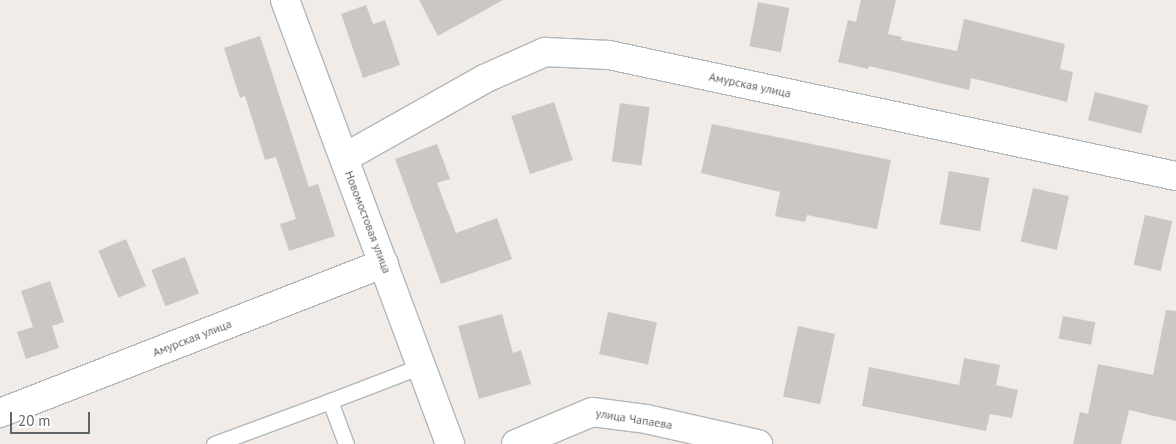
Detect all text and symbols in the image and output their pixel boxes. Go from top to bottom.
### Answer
street label: Амурская улица [708,69,792,101]
street label: Новомостовая улица [342,169,394,275]
street label: Амурская улица [150,316,234,360]
scale bar [12,402,92,434]
street label: улица Чапаева [595,406,673,432]
text: 20 m [18,411,51,430]

